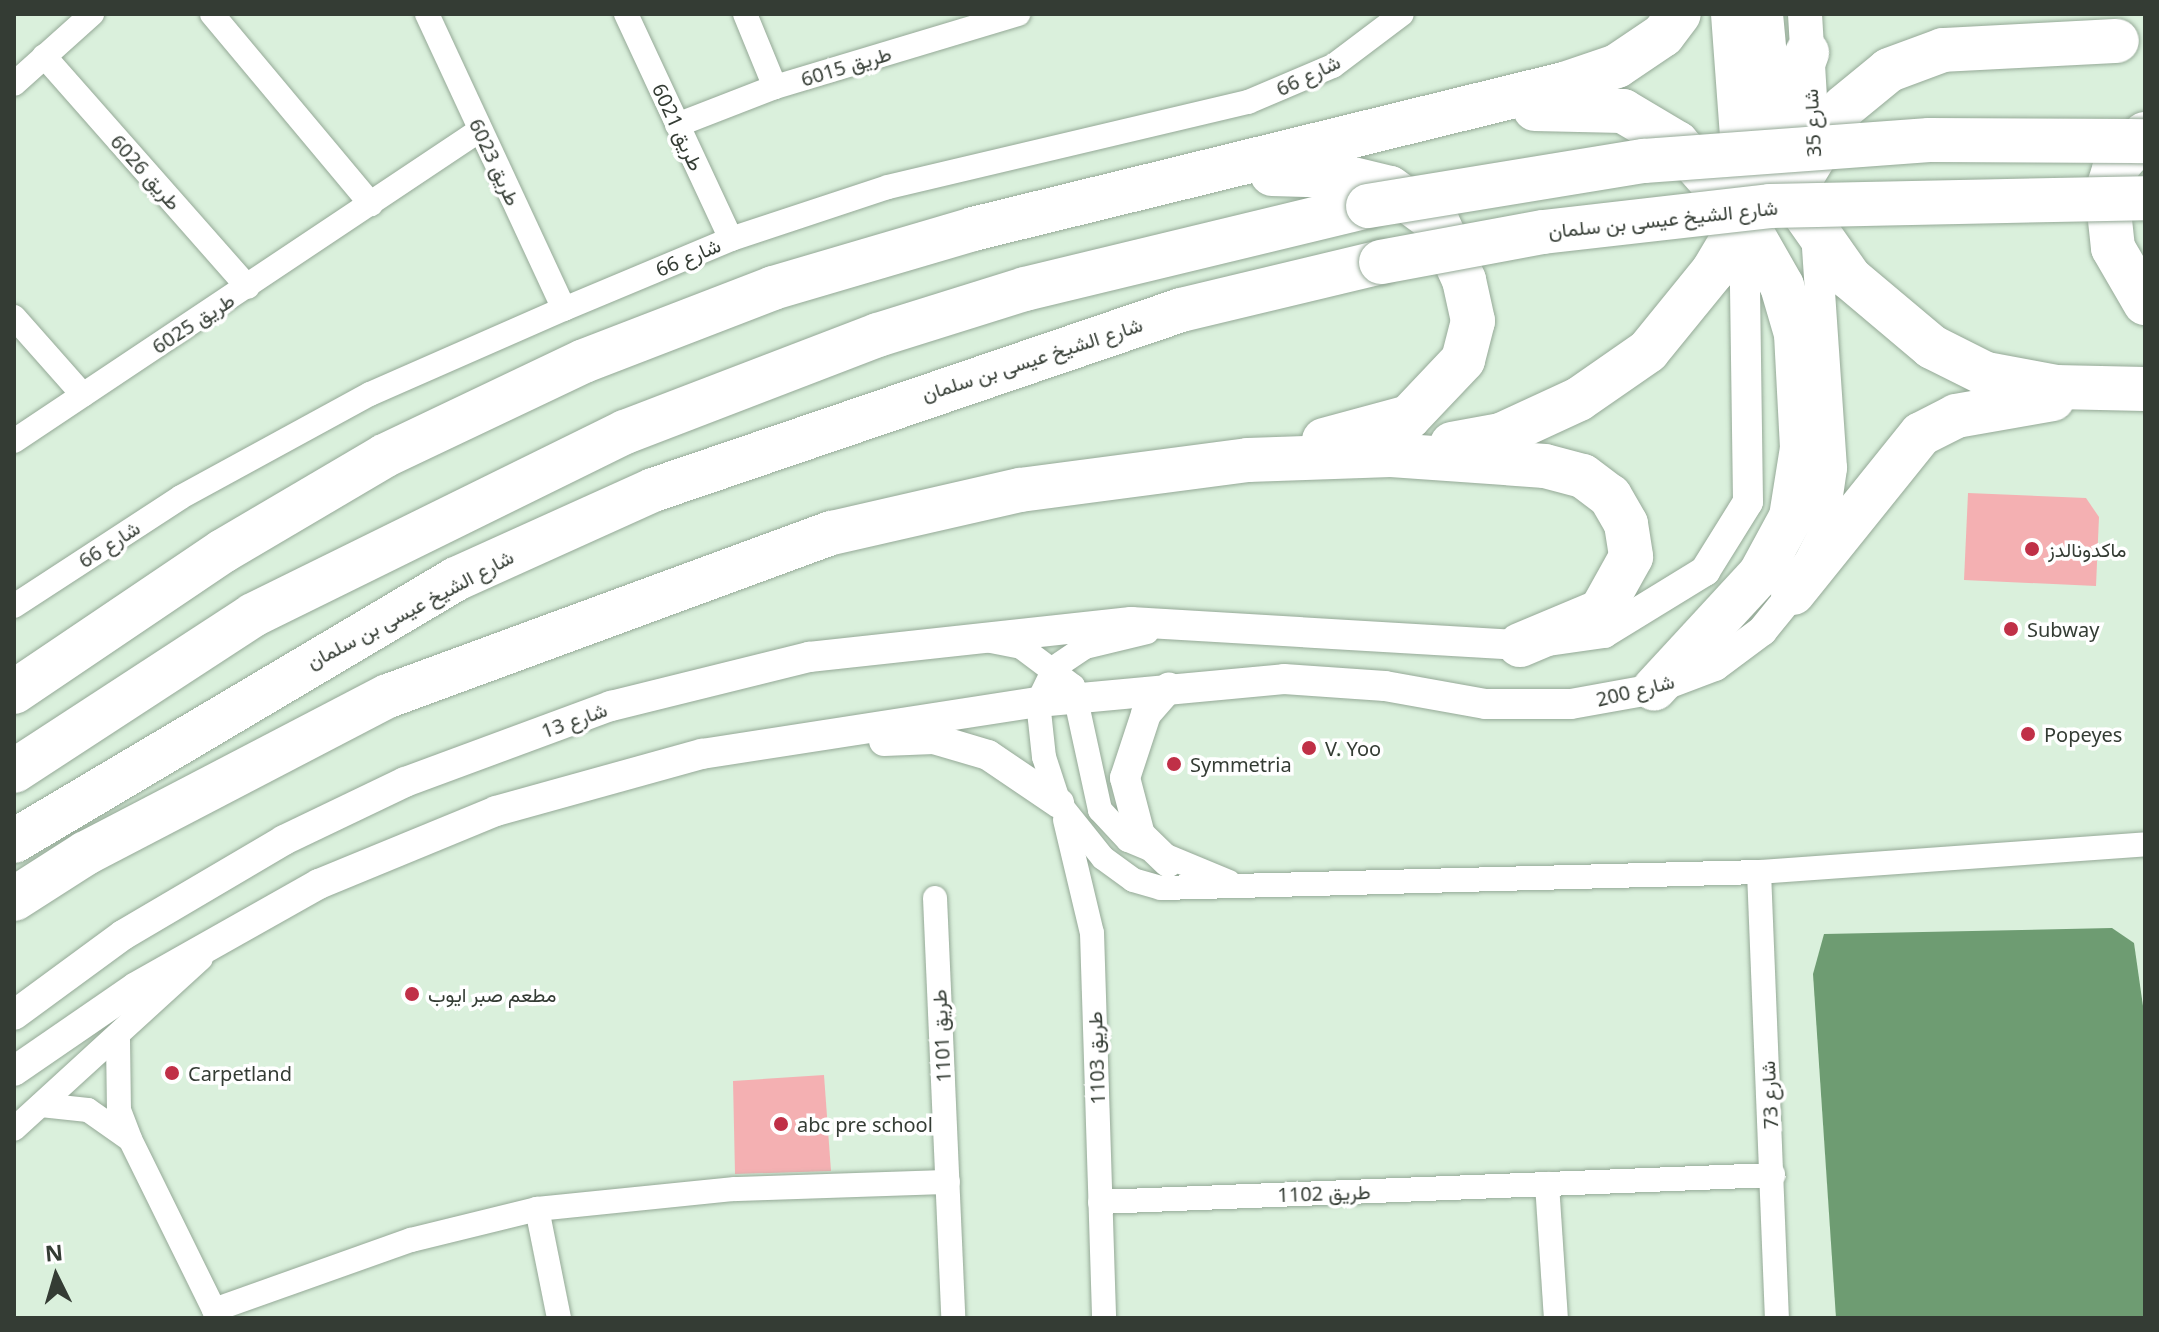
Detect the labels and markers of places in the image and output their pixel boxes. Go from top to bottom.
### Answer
place label: ماكدونالدز [2048,537,2126,561]
marker: ماكدونالدز [2023,540,2041,558]
place label: Subway [2027,617,2099,641]
marker: Subway [2002,620,2020,638]
place label: Popeyes [2044,722,2122,746]
marker: Popeyes [2019,725,2037,743]
place label: V. Yoo [1325,736,1381,760]
marker: V. Yoo [1300,739,1318,757]
place label: Symmetria [1190,752,1292,776]
marker: Symmetria [1165,755,1183,773]
place label: مطعم صبر ايوب [428,982,556,1006]
marker: مطعم صبر ايوب [403,985,421,1003]
place label: Carpetland [188,1061,292,1085]
marker: Carpetland [163,1064,181,1082]
place label: abc pre school [797,1112,933,1136]
marker: abc pre school [772,1115,790,1133]

